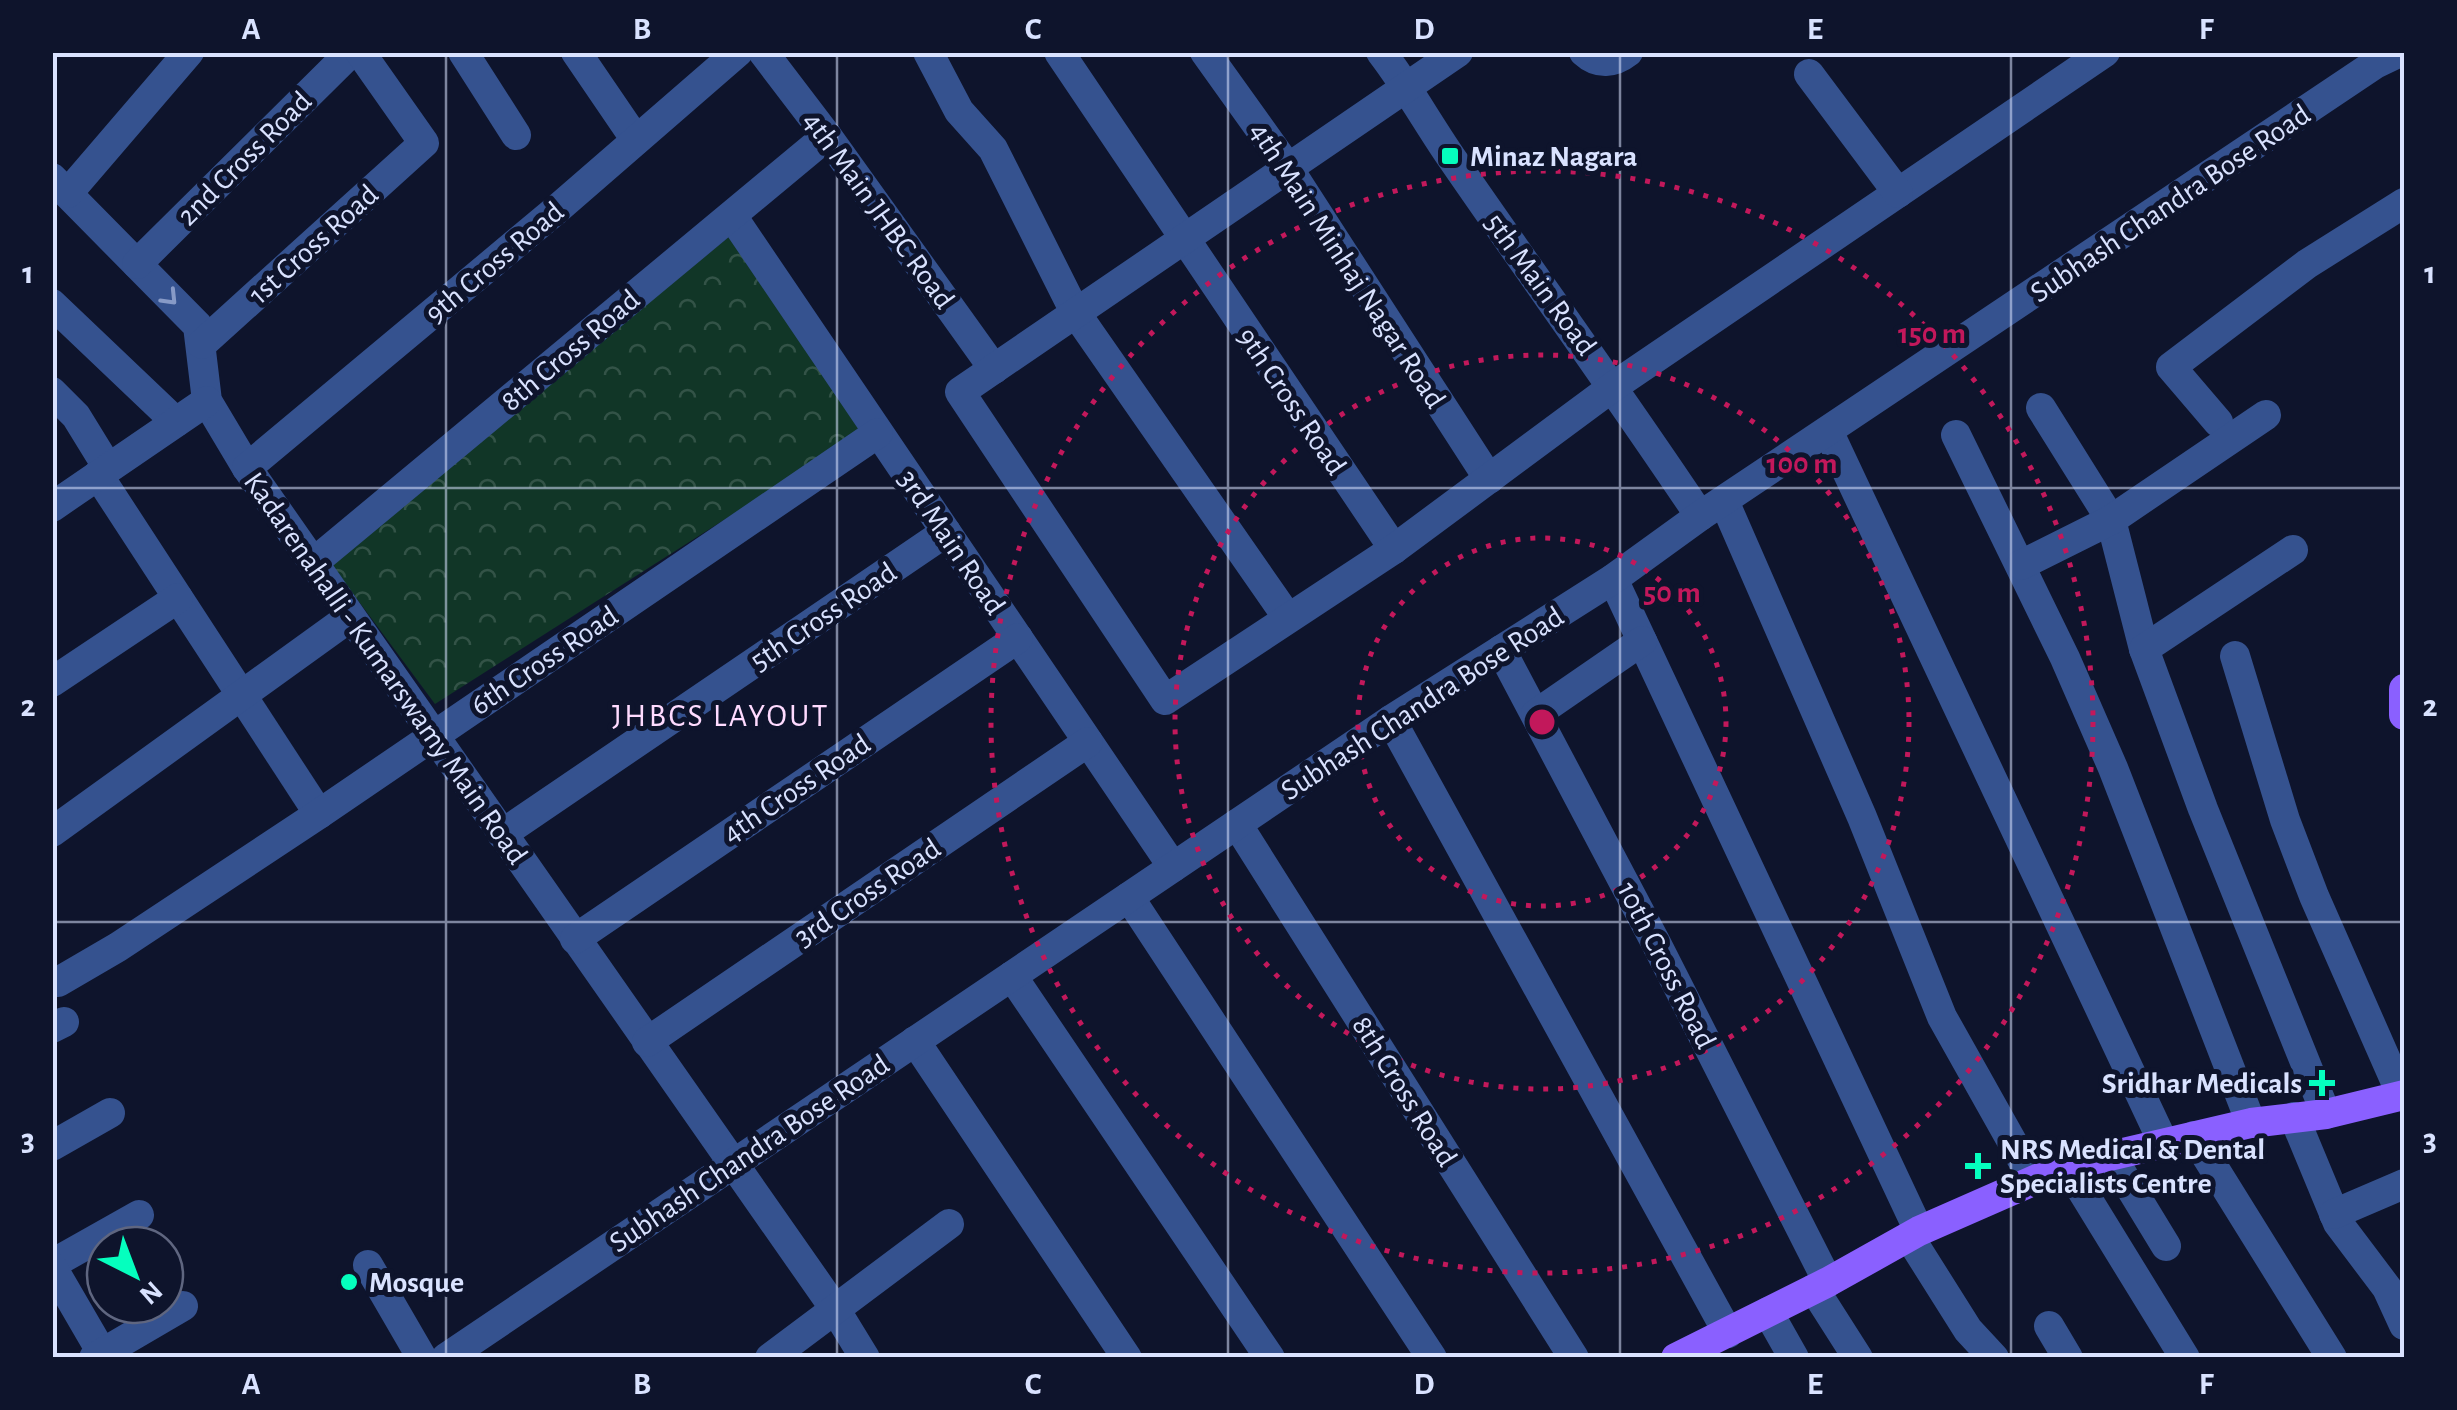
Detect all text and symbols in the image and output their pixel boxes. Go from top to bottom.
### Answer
text: A [241,13,261,45]
text: B [633,13,651,45]
text: C [1025,13,1042,45]
text: D [1414,13,1435,45]
text: E [1807,13,1823,45]
text: F [2199,13,2215,45]
street label: 2nd Cross Road [172,86,317,231]
street label: Subhash Chandra Bose Road [2025,99,2316,309]
street label: 4th Main JHBC Road [797,106,960,315]
street label: 4th Main Minhaj Nagar Road [1244,117,1451,414]
place label: Minaz Nagara [1470,142,1638,172]
marker: Minaz Nagara [1439,145,1461,167]
street label: 1st Cross Road [243,179,384,310]
street label: 9th Cross Road [420,196,570,329]
street label: 5th Main Road [1479,208,1601,361]
text: 1 [22,257,34,289]
text: 1 [2424,257,2436,289]
street label: 8th Cross Road [496,284,646,417]
one-way arrow [158,286,176,304]
text: 150 m [1898,319,1966,349]
street label: 9th Cross Road [1231,323,1351,481]
text: 100 m [1767,449,1837,479]
street label: 3rd Main Road [892,465,1010,620]
street label: Kadarenahalli - Kumarswamy Main Road [238,467,533,870]
street label: 5th Cross Road [745,557,902,676]
text: 50 m [1643,578,1701,608]
street label: 6th Cross Road [466,601,624,721]
street label: Subhash Chandra Bose Road [1276,601,1569,806]
text: 2 [20,690,36,722]
text: 2 [2422,690,2438,722]
district label: JHBCS LAYOUT [612,700,830,732]
centre of rings [1524,704,1560,740]
street label: 4th Cross Road [717,729,876,849]
street label: 3rd Cross Road [789,833,946,952]
street label: 10th Cross Road [1611,877,1721,1054]
street label: 8th Cross Road [1346,1011,1462,1172]
street label: Subhash Chandra Bose Road [604,1049,895,1259]
place label: Sridhar Medicals [2102,1069,2302,1099]
marker: Sridhar Medicals [2311,1072,2333,1094]
text: 3 [21,1124,35,1156]
text: 3 [2423,1124,2437,1156]
place label: NRS Medical & Dental Specialists Centre [2000,1135,2265,1199]
marker: NRS Medical & Dental Specialists Centre [1965,1153,1991,1179]
north arrow [85,1225,185,1325]
place label: Mosque [369,1268,464,1298]
marker: Mosque [338,1271,360,1293]
text: N [134,1275,167,1309]
text: A [241,1368,261,1400]
text: B [633,1368,651,1400]
text: C [1025,1368,1042,1400]
text: D [1414,1368,1435,1400]
text: E [1807,1368,1823,1400]
text: F [2199,1368,2215,1400]

